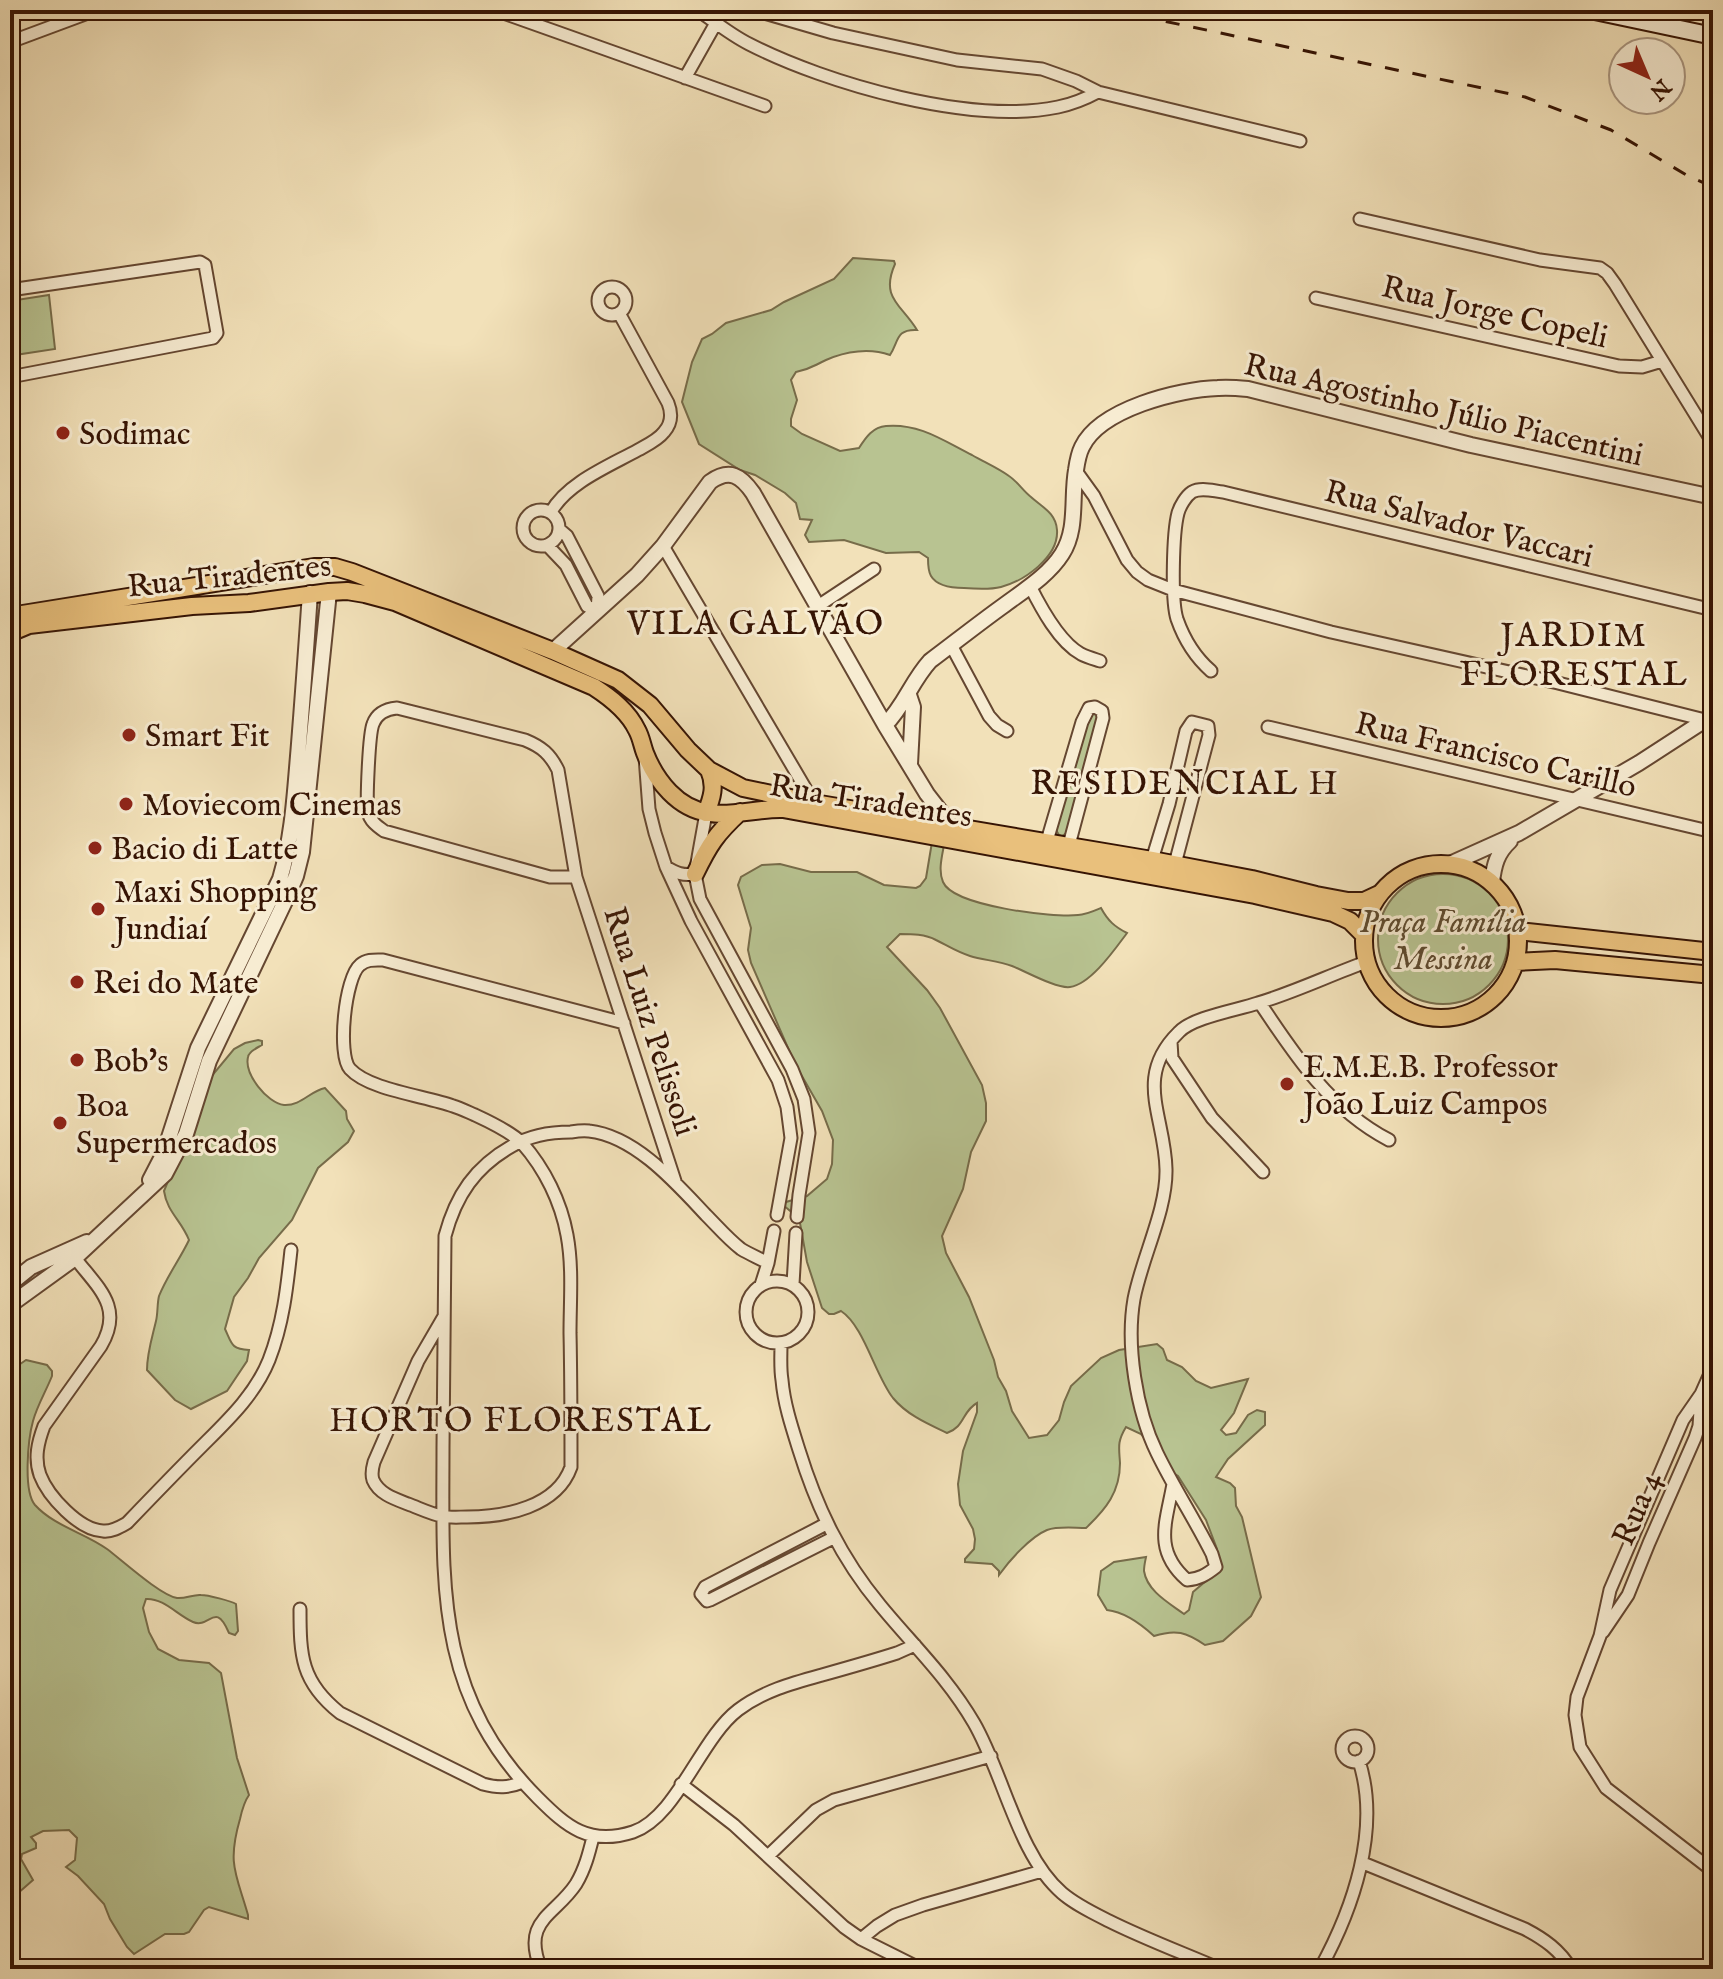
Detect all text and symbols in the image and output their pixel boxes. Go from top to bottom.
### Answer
north arrow [1607,36,1687,116]
text: N [1643,72,1677,106]
street label: Rua Jorge Copeli [1377,267,1612,359]
street label: Rua Agostinho Júlio Piacentini [1240,346,1647,477]
place label: Sodimac [79,415,191,456]
marker: Sodimac [54,424,72,442]
street label: Rua Salvador Vaccari [1320,472,1597,579]
street label: Rua Tiradentes [125,546,333,609]
district label: VILA GALVÃO [626,602,885,646]
district label: JARDIM FLORESTAL [1459,615,1689,697]
street label: Rua Francisco Carillo [1351,704,1640,809]
place label: Smart Fit [145,717,269,758]
marker: Smart Fit [120,726,138,744]
district label: RESIDENCIAL H [1030,763,1340,806]
street label: Rua Tiradentes [766,766,975,839]
place label: Moviecom Cinemas [142,786,402,827]
marker: Moviecom Cinemas [117,795,135,813]
place label: Bacio di Latte [111,830,298,871]
marker: Bacio di Latte [86,839,104,857]
place label: Maxi Shopping Jundiaí [111,873,318,951]
marker: Maxi Shopping Jundiaí [89,900,107,918]
street label: Rua Luiz Pelissoli [592,902,705,1141]
park label: Praça Família Messina [1359,903,1527,981]
place label: Rei do Mate [93,964,258,1005]
marker: Rei do Mate [68,973,86,991]
place label: Bob's [93,1042,168,1083]
place label: E.M.E.B. Professor João Luiz Campos [1300,1048,1558,1126]
marker: Bob's [68,1051,86,1069]
marker: E.M.E.B. Professor João Luiz Campos [1278,1075,1296,1093]
place label: Boa Supermercados [76,1087,277,1165]
marker: Boa Supermercados [51,1114,69,1132]
district label: HORTO FLORESTAL [329,1400,713,1443]
street label: Rua 4 [1604,1465,1672,1553]

